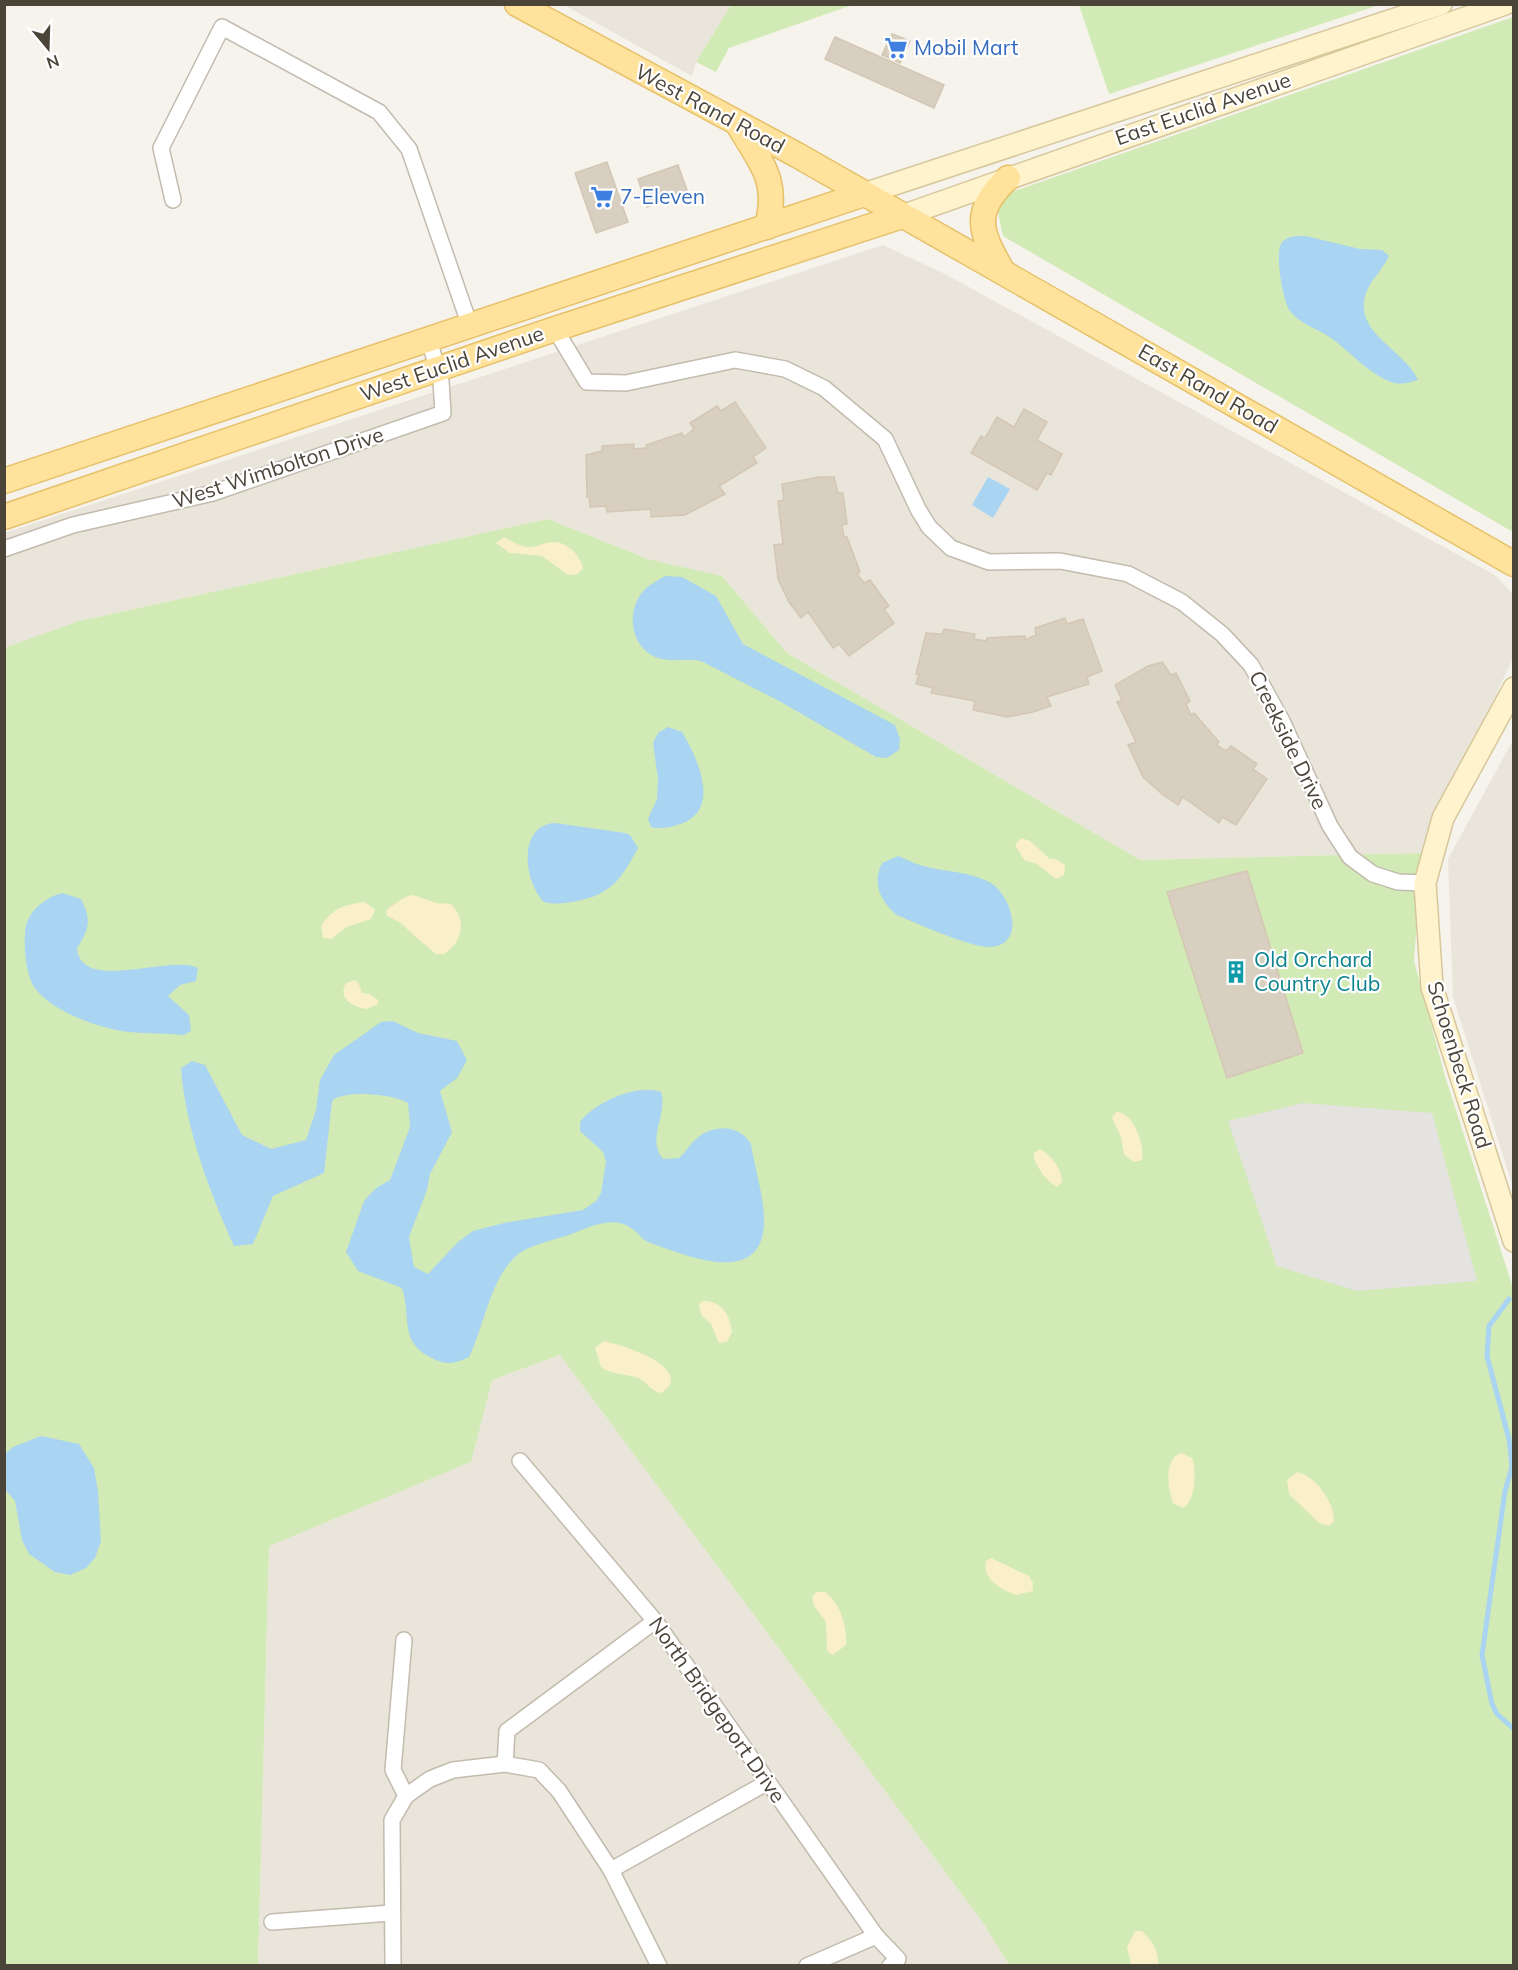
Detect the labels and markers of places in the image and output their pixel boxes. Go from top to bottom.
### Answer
place label: Mobil Mart [914,34,1018,60]
supermarket icon: Mobil Mart [883,35,909,61]
place label: 7-Eleven [620,183,705,209]
supermarket icon: 7-Eleven [589,184,615,210]
place label: Old Orchard Country Club [1254,946,1380,996]
building icon: Old Orchard Country Club [1223,959,1249,985]

